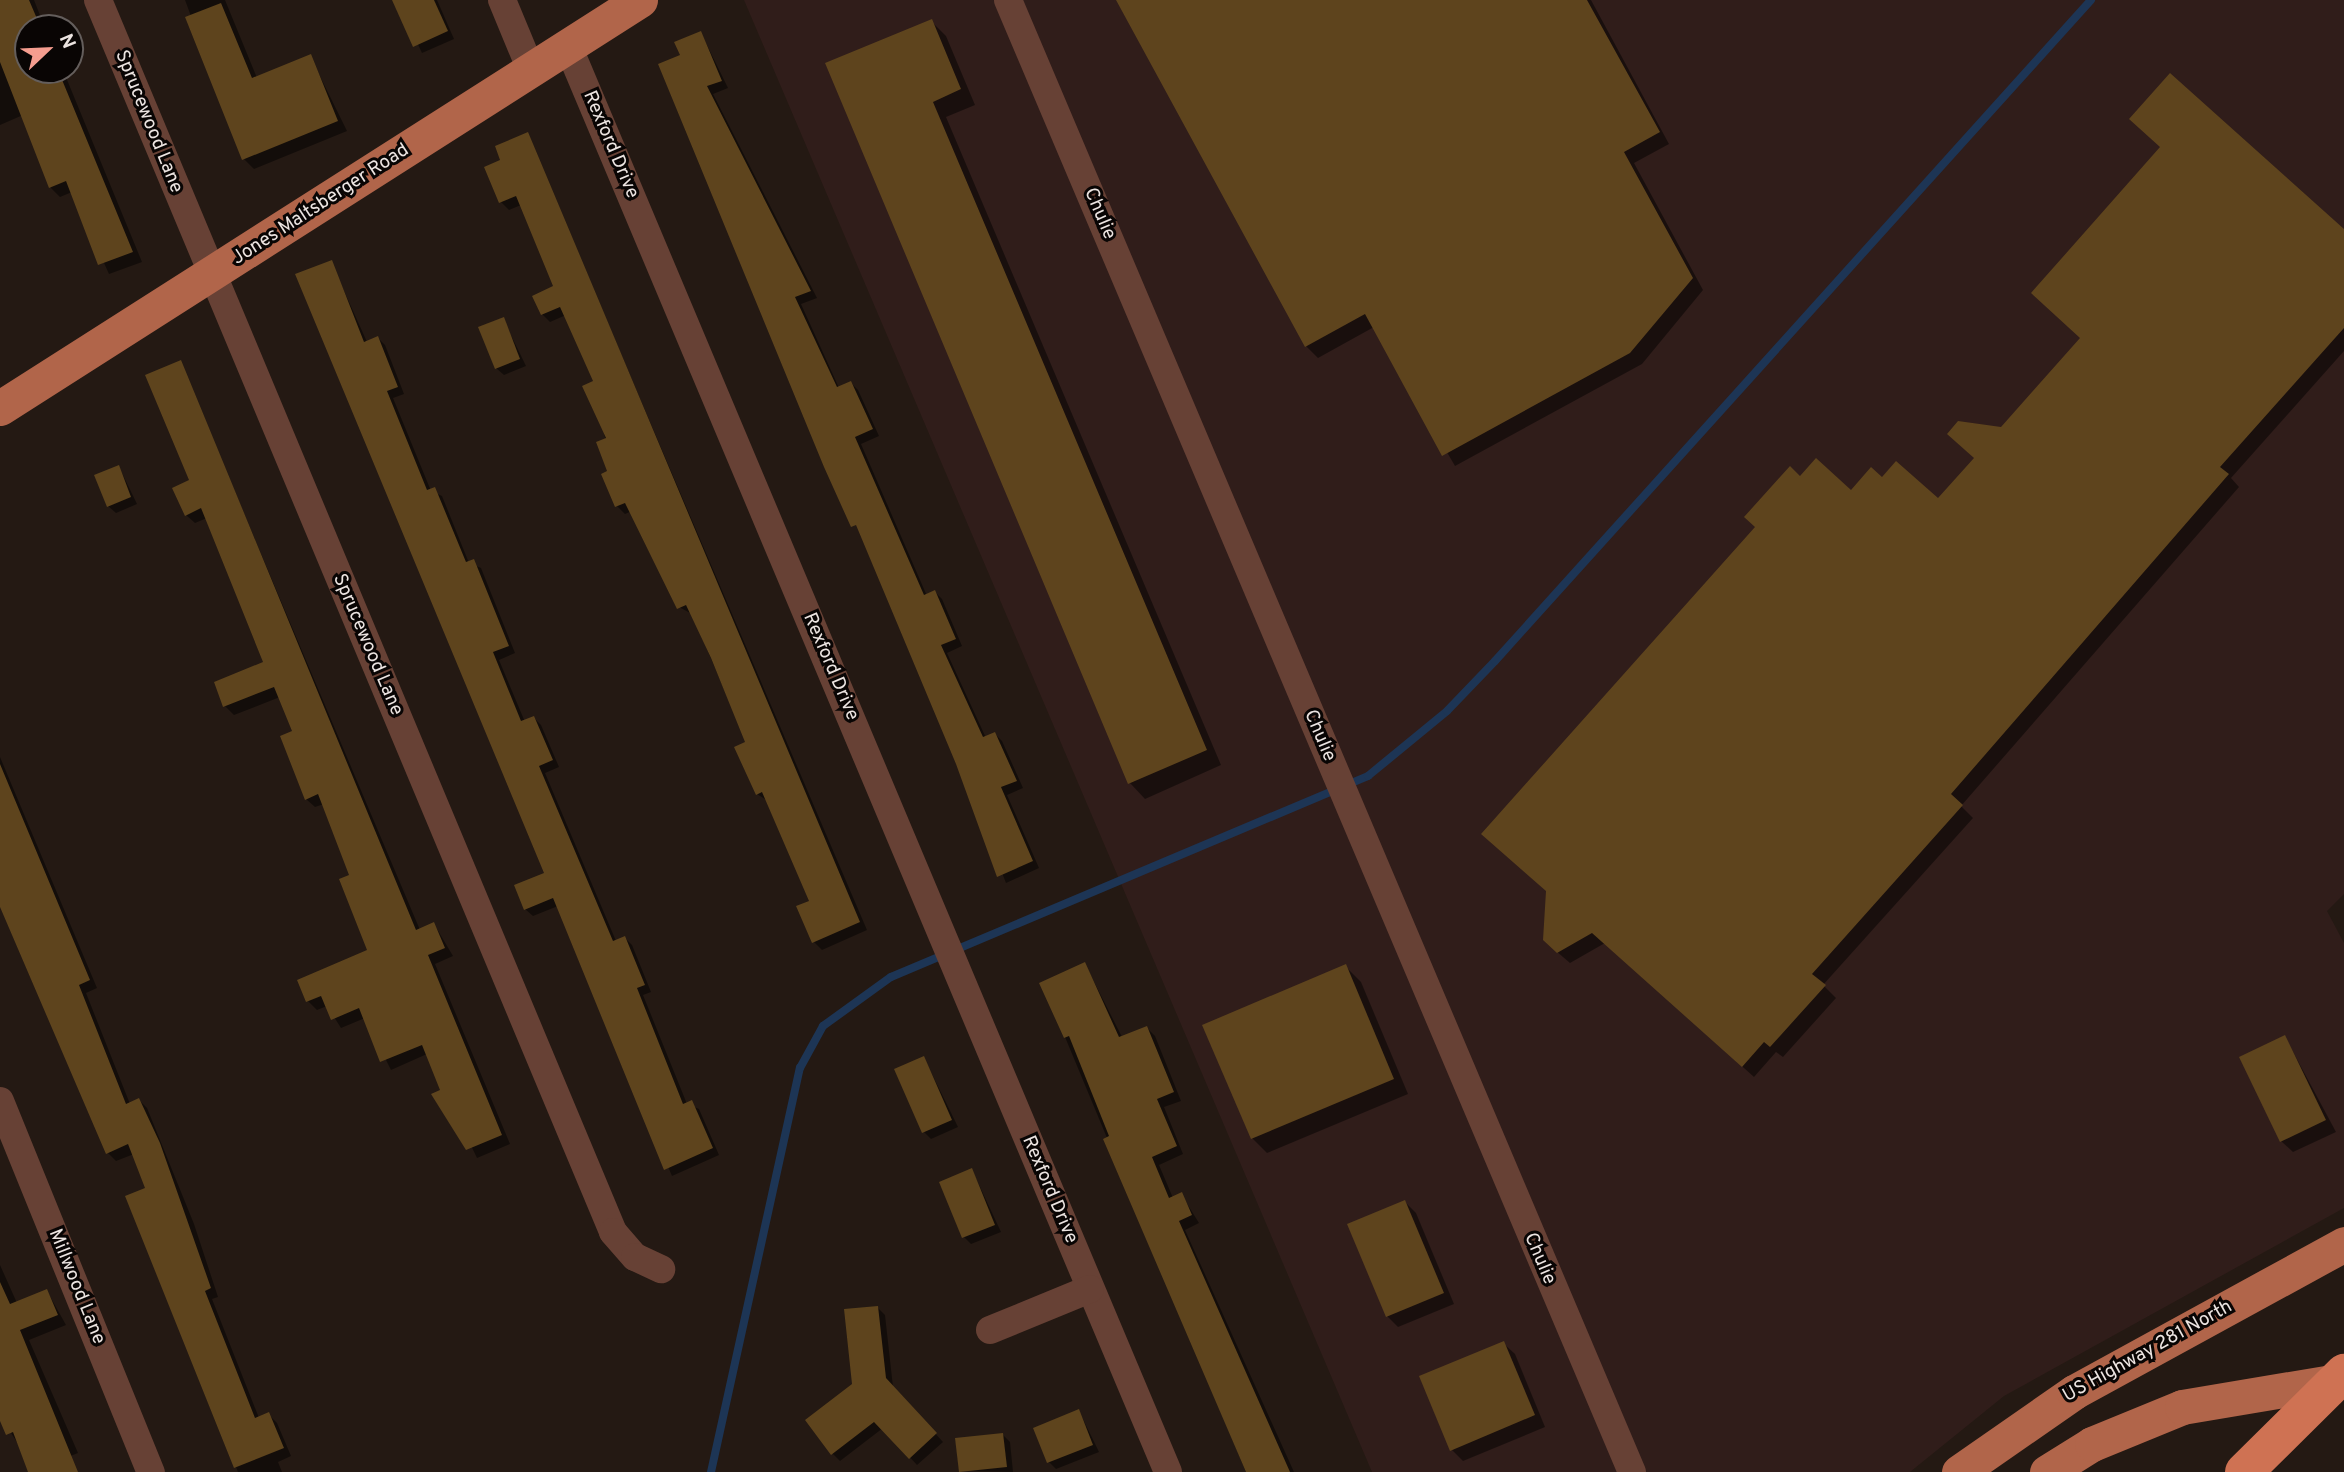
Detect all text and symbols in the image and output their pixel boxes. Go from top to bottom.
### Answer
north arrow [14,14,84,84]
text: N [53,31,80,53]
street label: Sprucewood Lane [109,47,187,197]
street label: Rexford Drive [577,88,643,202]
street label: Jones Maltsberger Road [228,139,414,271]
street label: Chulie [1078,185,1120,243]
street label: Sprucewood Lane [327,571,407,719]
street label: Rexford Drive [797,610,863,724]
street label: Chulie [1298,707,1340,765]
street label: Rexford Drive [1016,1133,1082,1247]
street label: Millwood Lane [42,1226,110,1348]
street label: Chulie [1518,1230,1560,1288]
street label: US Highway 281 North [2059,1296,2237,1408]

